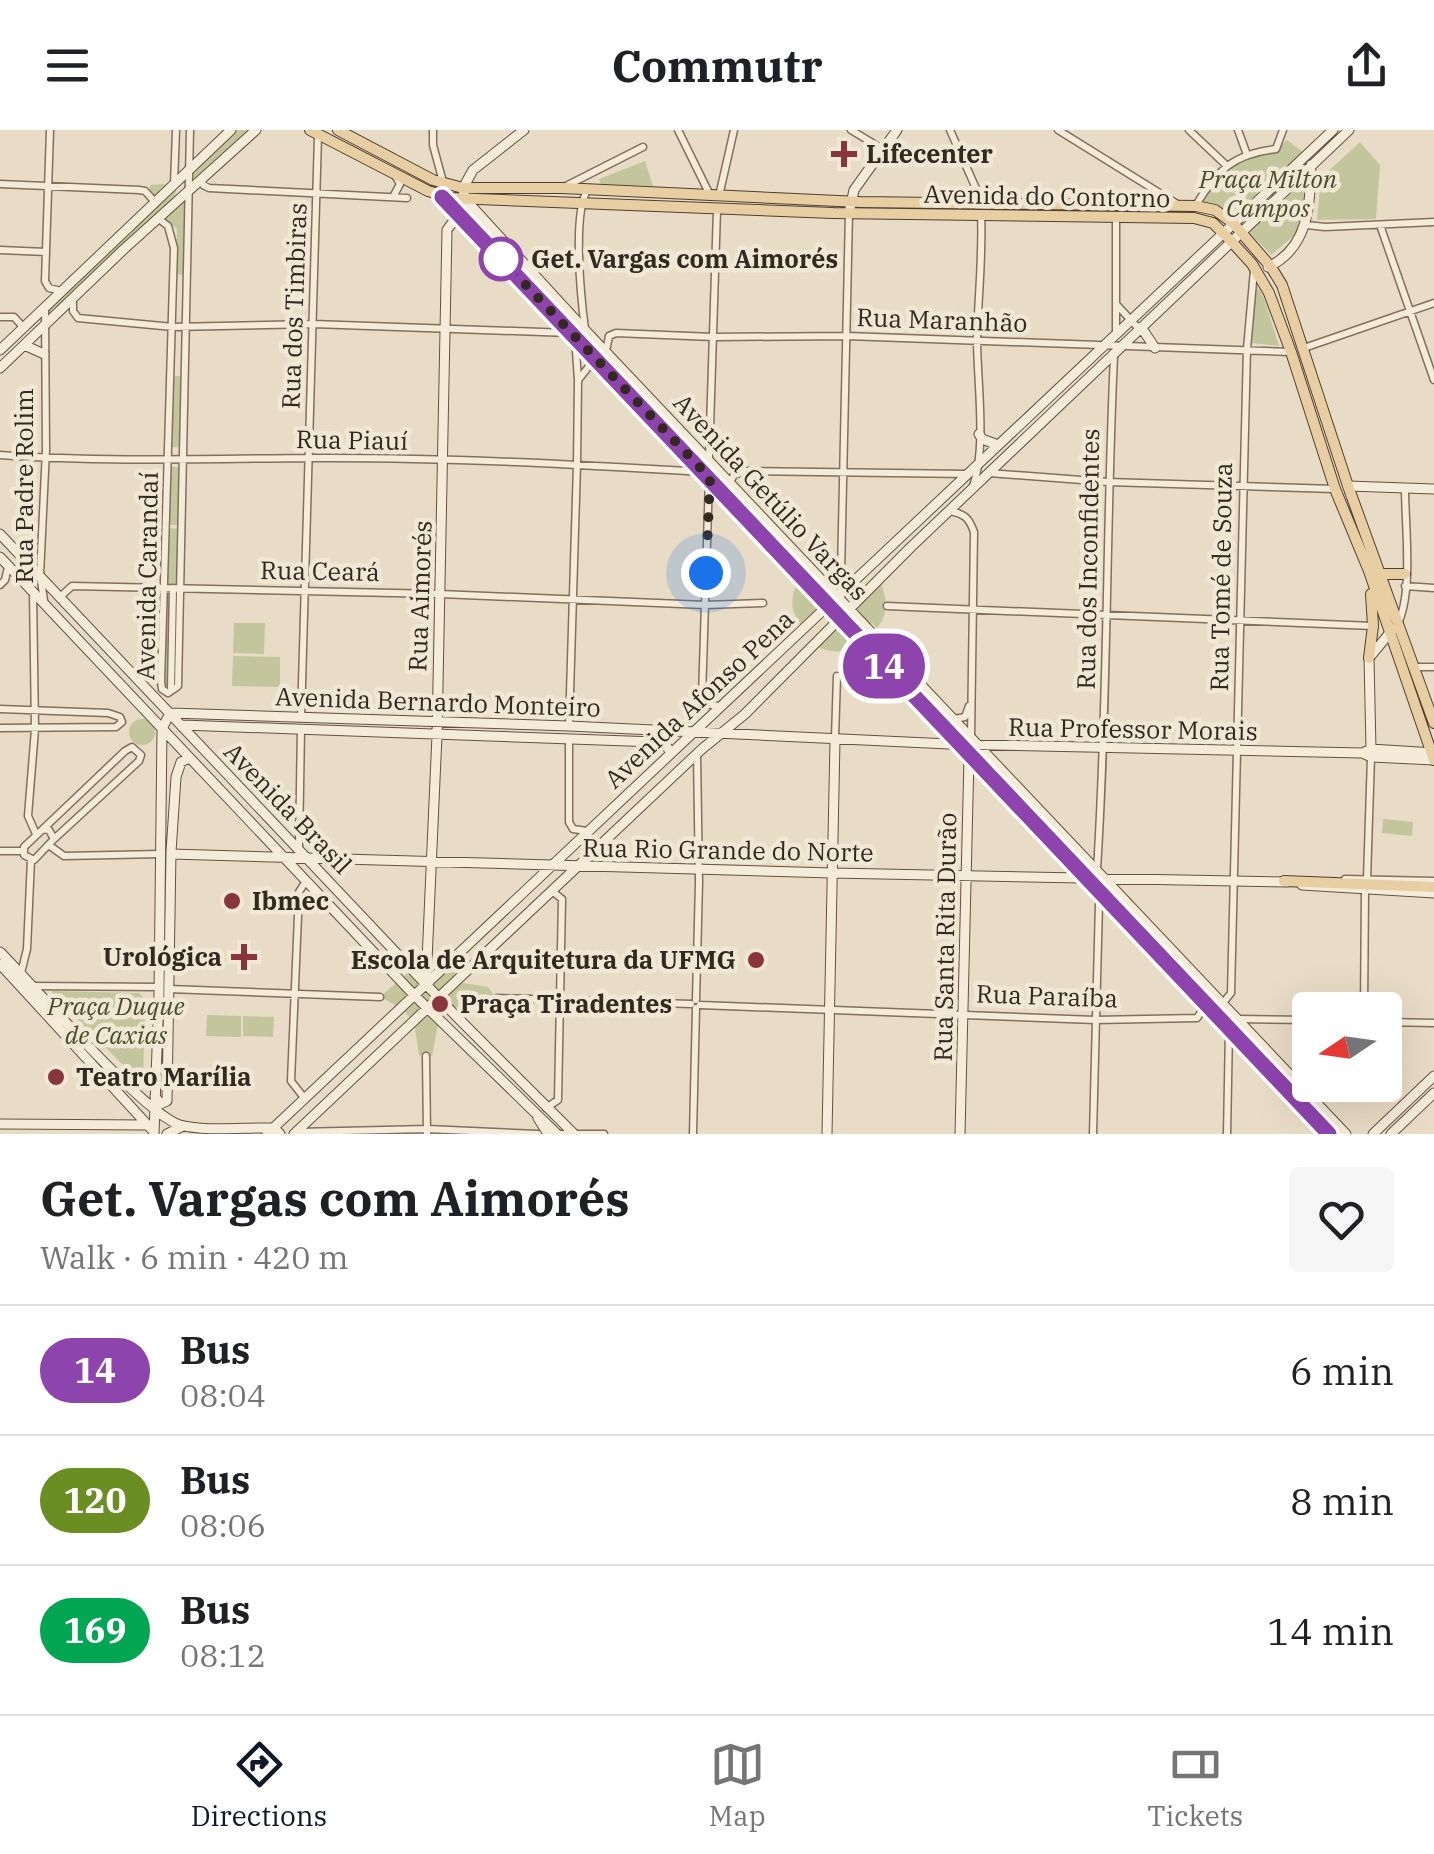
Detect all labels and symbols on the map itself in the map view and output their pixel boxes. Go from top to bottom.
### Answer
place label: Lifecenter [866,137,993,170]
marker: Lifecenter [831,141,857,167]
park label: Praça Milton Campos [1198,162,1337,224]
street label: Avenida do Contorno [923,177,1171,214]
street label: Rua dos Timbiras [273,202,314,410]
marker: Get. Vargas com Aimorés [480,238,522,280]
place label: Get. Vargas com Aimorés [531,242,838,275]
street label: Rua Maranhão [856,300,1028,339]
street label: Avenida Getúlio Vargas [667,386,876,607]
street label: Rua Padre Rolim [7,388,40,584]
street label: Rua Piauí [296,422,408,457]
street label: Rua dos Inconfidentes [1069,428,1106,690]
street label: Rua Tomé de Souza [1202,462,1239,692]
street label: Avenida Carandaí [128,471,165,681]
street label: Rua Aimorés [400,520,439,672]
your location [681,548,731,598]
street label: Rua Ceará [260,553,380,588]
street label: Avenida Afonso Pena [597,602,800,795]
line badge: 14 [839,634,929,698]
street label: Avenida Bernardo Monteiro [275,679,601,724]
street label: Rua Professor Morais [1008,710,1258,747]
street label: Avenida Brasil [217,735,359,880]
street label: Rua Santa Rita Durão [926,812,963,1062]
street label: Rua Rio Grande do Norte [582,830,874,869]
place label: Ibmec [252,884,329,917]
marker: Ibmec [221,890,243,912]
place label: Urológica [103,940,222,973]
place label: Escola de Arquitetura da UFMG [351,943,736,976]
marker: Urológica [231,944,257,970]
marker: Escola de Arquitetura da UFMG [745,949,767,971]
street label: Rua Paraíba [976,977,1119,1014]
place label: Praça Tiradentes [460,987,672,1020]
park label: Praça Duque de Caxias [46,989,185,1051]
north arrow [1292,992,1402,1102]
marker: Praça Tiradentes [429,993,451,1015]
place label: Teatro Marília [76,1060,252,1093]
marker: Teatro Marília [45,1066,67,1088]

